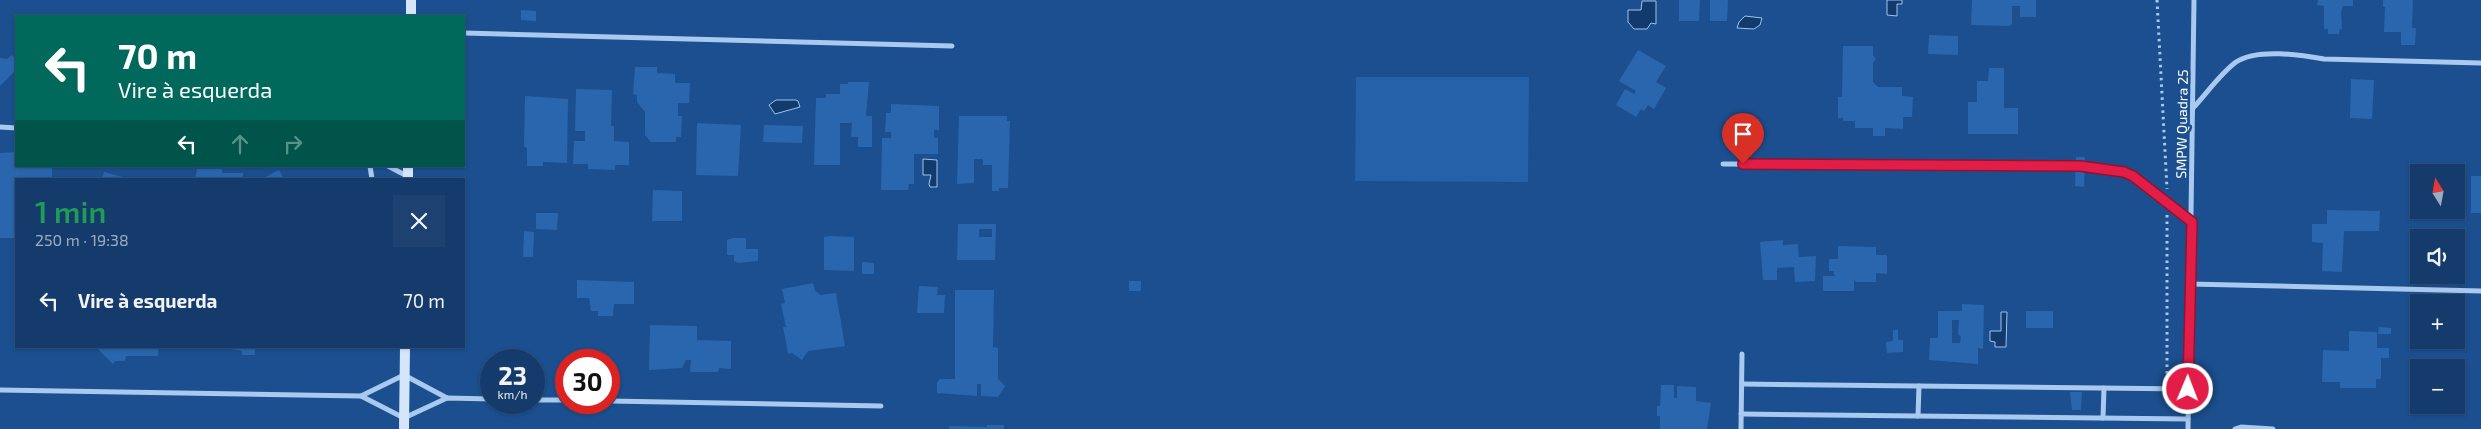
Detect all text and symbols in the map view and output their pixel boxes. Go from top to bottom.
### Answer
text: 70 m [118,34,197,76]
icon: left [35,35,100,100]
street label: SMPW Quadra 25 [2172,69,2191,179]
text: Vire à esquerda [118,76,272,102]
pin [1722,113,1764,164]
icon: arrive [1729,120,1757,148]
icon: left [173,130,201,158]
icon: ahead [226,130,254,158]
icon: right [279,130,307,158]
north arrow [2410,164,2465,219]
map controls [2410,164,2465,414]
text: 1 min [35,193,106,229]
button: close [393,195,445,247]
button: sound [2410,229,2465,284]
text: 250 m · 19:38 [35,230,129,249]
icon: left [35,287,63,315]
text: Vire à esquerda [78,289,217,312]
text: 70 m [403,289,445,312]
button: + [2410,294,2465,349]
speed limit sign: 30 [555,349,620,414]
button: − [2410,359,2465,414]
text: 23 [498,360,527,390]
position arrow [2161,362,2213,414]
text: km/h [498,387,527,401]

